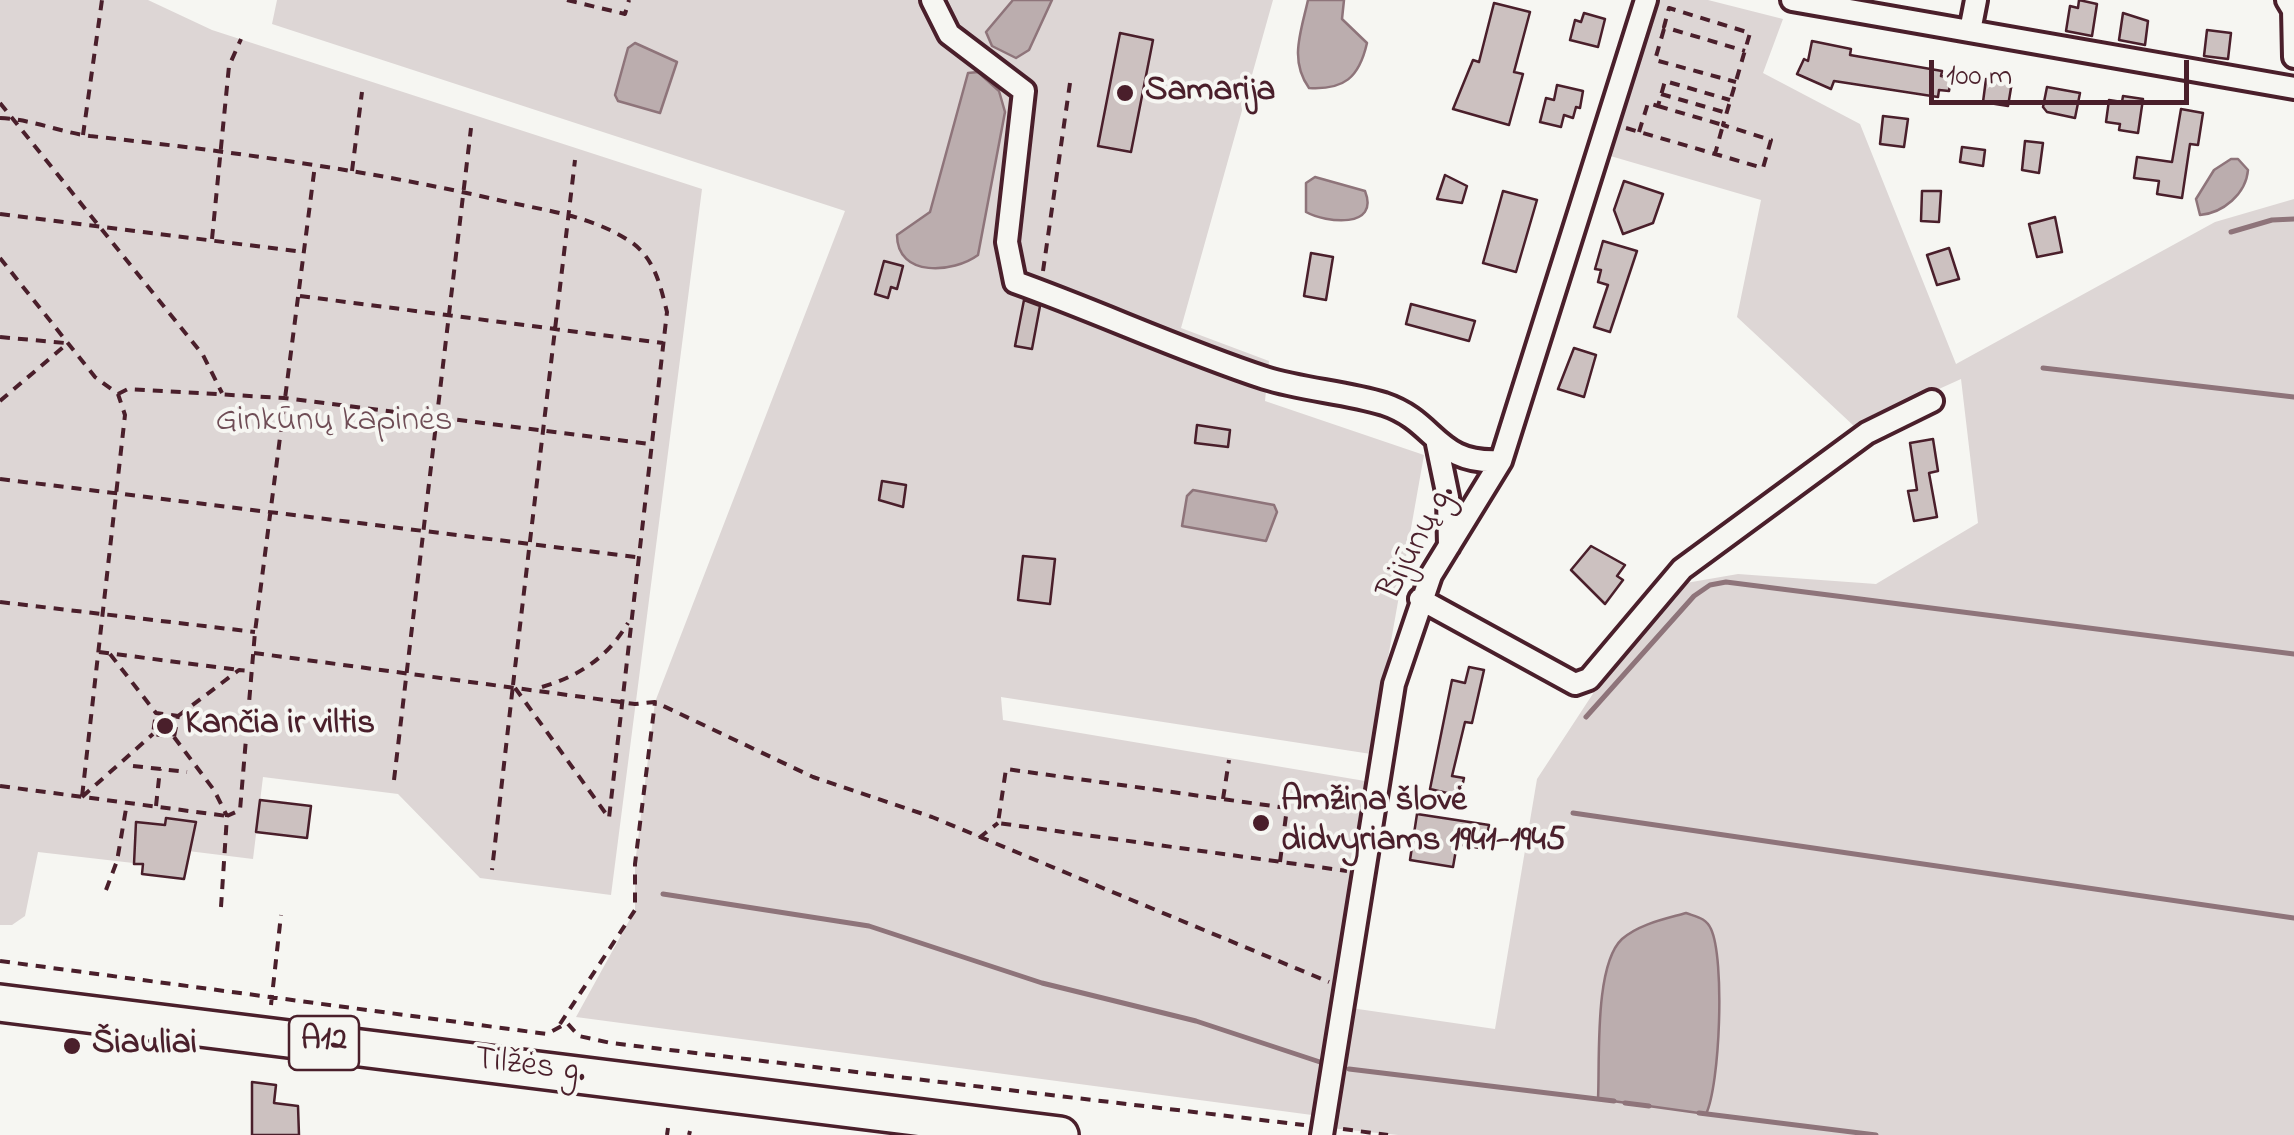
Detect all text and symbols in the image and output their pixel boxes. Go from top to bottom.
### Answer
scale bar [1934,40,2194,102]
text: 100 m [1946,55,2012,99]
place label: Samarija [1145,72,1275,114]
marker: Samarija [1114,82,1136,104]
park label: Ginkūnų kapinės [216,402,452,444]
street label: Bijūnų g. [1371,478,1467,608]
place label: Kančia ir viltis [185,705,375,747]
marker: Kančia ir viltis [154,715,176,737]
place label: Amžina šlovė didvyriams 1941-1945 [1281,782,1566,864]
marker: Amžina šlovė didvyriams 1941-1945 [1250,812,1272,834]
road number: A12 [289,1016,359,1070]
place label: Šiauliai [92,1025,197,1067]
marker: Šiauliai [61,1035,83,1057]
street label: Tilžės g. [472,1040,588,1096]

